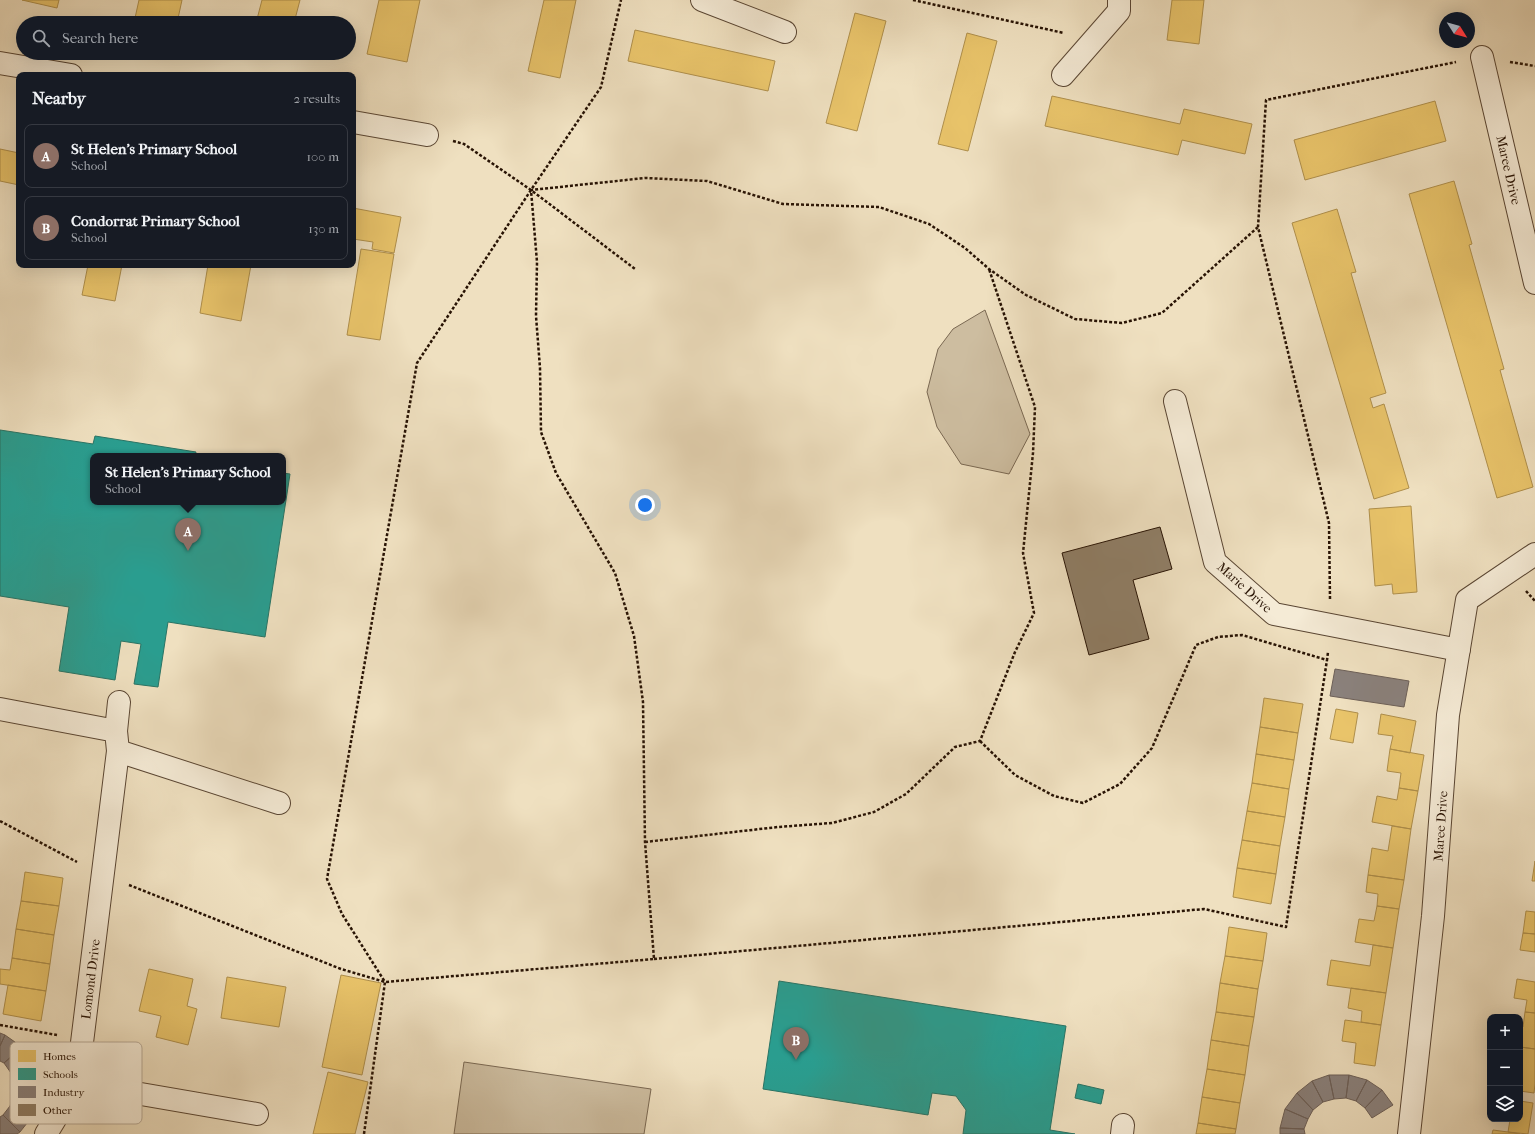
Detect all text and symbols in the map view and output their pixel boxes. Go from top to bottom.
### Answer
north arrow [1439,12,1475,48]
search box [16,16,356,60]
icon: search [30,27,52,49]
text: Search here [62,29,138,47]
text: Nearby [32,88,86,108]
text: 2 results [294,91,340,106]
street label: Maree Drive [1493,134,1524,207]
text: St Helen's Primary School [71,140,237,158]
text: A [42,149,50,164]
text: 100 m [306,149,339,164]
text: School [71,158,107,173]
text: Condorrat Primary School [71,212,240,230]
text: B [42,221,50,236]
text: 130 m [308,221,339,236]
text: School [71,230,107,245]
popup [90,453,286,505]
text: St Helen's Primary School [105,463,271,481]
text: School [105,481,141,496]
your location [635,495,655,515]
pin: A [175,518,201,551]
street label: Marie Drive [1214,559,1275,616]
street label: Maree Drive [1431,790,1450,862]
street label: Lomond Drive [78,937,103,1020]
map controls [1487,1014,1523,1122]
button: + [1487,1014,1523,1050]
pin: B [783,1027,809,1060]
legend [10,1042,142,1124]
text: Homes [43,1050,76,1063]
button: − [1487,1050,1523,1086]
text: Schools [43,1068,78,1081]
text: Industry [43,1086,85,1099]
button: layers [1487,1086,1523,1122]
text: Other [43,1104,72,1117]

